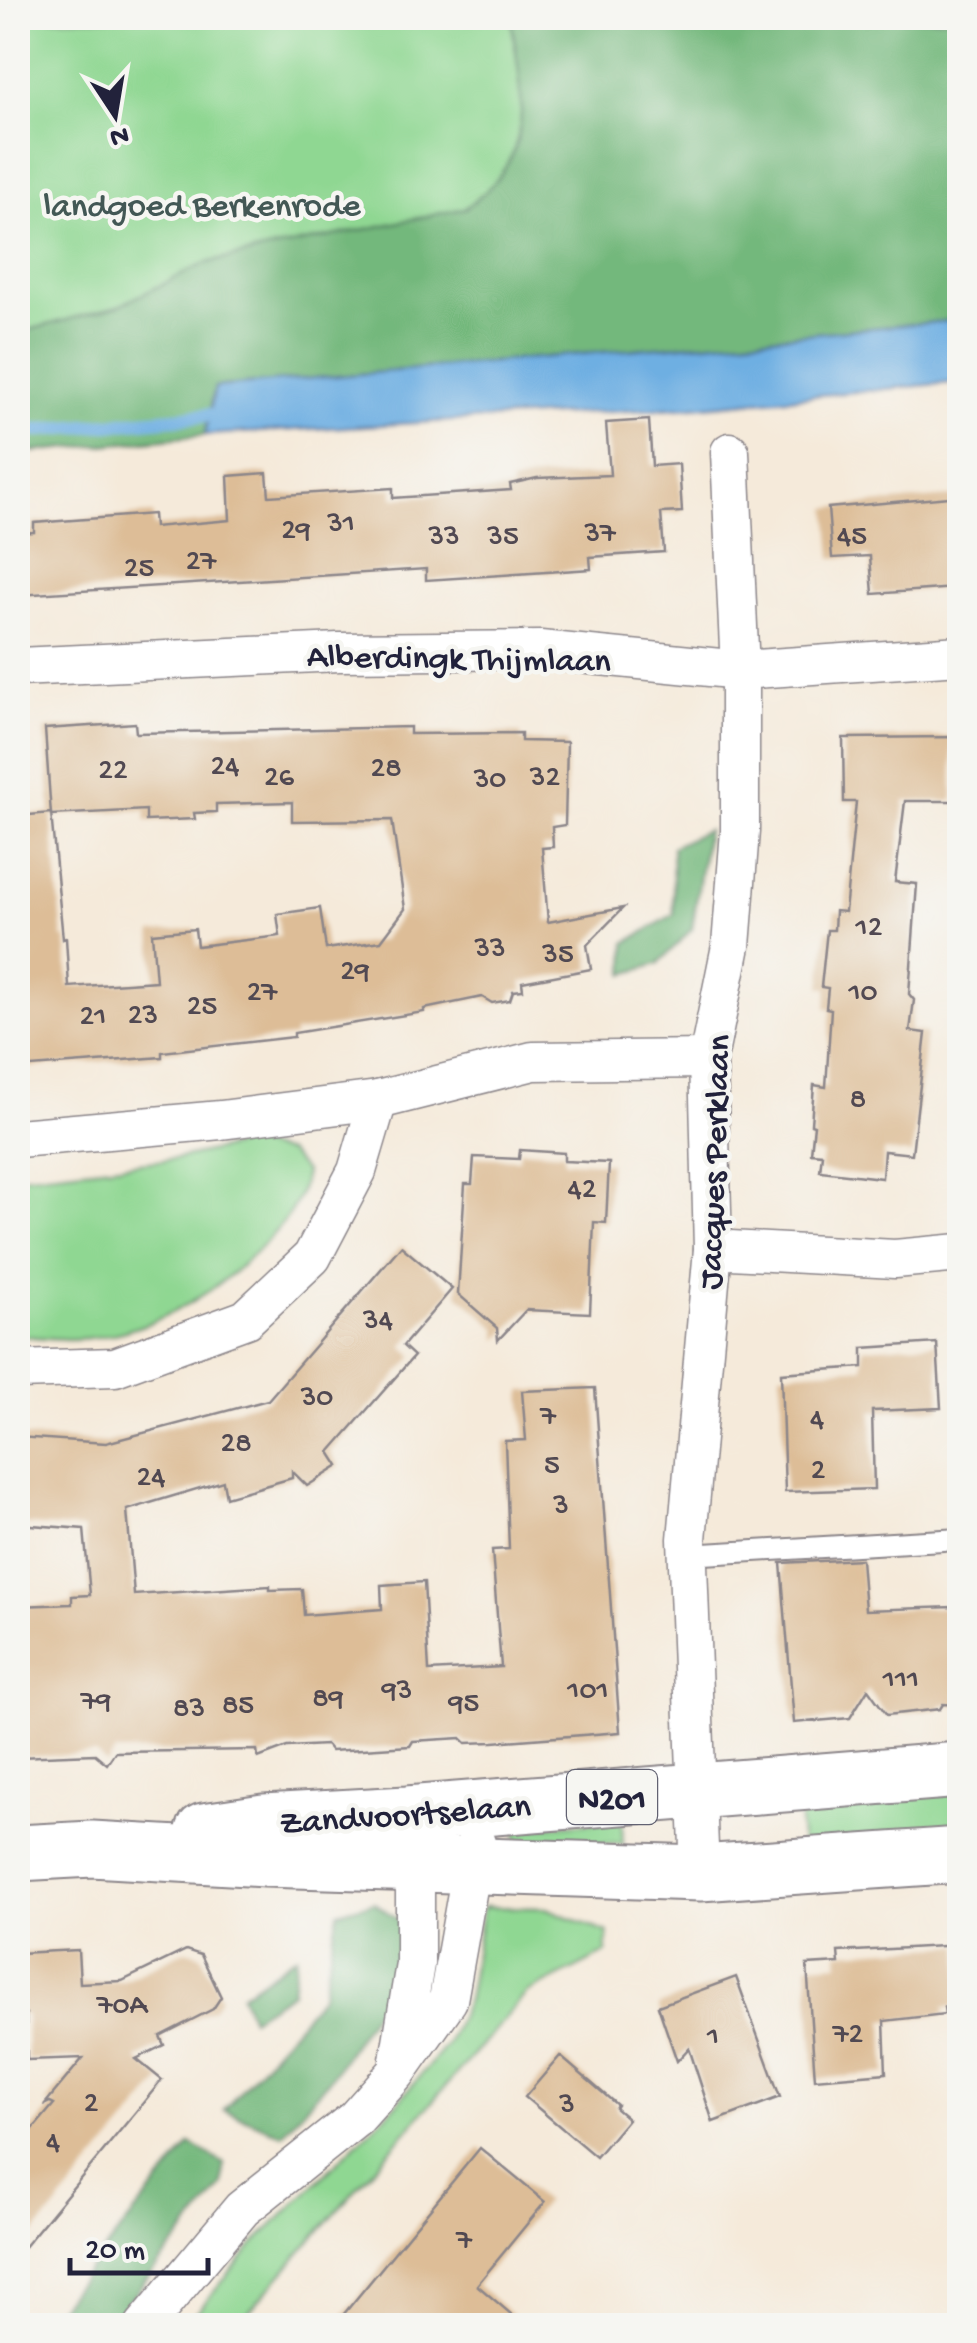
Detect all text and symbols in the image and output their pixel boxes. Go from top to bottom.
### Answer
north arrow [65,65,165,165]
text: N [107,117,132,153]
park label: landgoed Berkenrode [44,188,361,229]
house number: 31 [326,508,355,543]
house number: 29 [281,515,311,550]
house number: 37 [583,518,617,553]
house number: 33 [427,521,460,556]
house number: 35 [486,521,519,556]
house number: 45 [837,521,867,556]
house number: 27 [186,546,218,581]
house number: 25 [124,553,154,588]
street label: Alberdingk Thijmlaan [307,638,612,685]
house number: 24 [211,751,239,786]
house number: 28 [370,753,402,788]
house number: 22 [98,755,128,790]
house number: 26 [264,762,295,797]
house number: 32 [529,762,560,797]
house number: 30 [473,764,506,799]
house number: 12 [855,912,882,947]
house number: 33 [473,933,506,968]
house number: 35 [541,939,574,974]
house number: 29 [340,956,370,991]
house number: 27 [247,977,279,1012]
house number: 10 [847,977,878,1012]
house number: 25 [187,991,217,1026]
house number: 23 [128,1000,158,1035]
house number: 21 [80,1001,106,1036]
street label: Jacques Perklaan [693,1034,742,1290]
house number: 8 [850,1084,866,1119]
house number: 42 [568,1174,596,1209]
house number: 34 [362,1305,393,1340]
house number: 30 [300,1382,333,1417]
house number: 7 [539,1401,557,1436]
house number: 4 [810,1404,824,1439]
house number: 28 [220,1428,252,1463]
house number: 5 [544,1450,560,1485]
house number: 2 [811,1455,825,1490]
house number: 24 [137,1462,165,1497]
house number: 3 [552,1490,569,1525]
house number: 111 [882,1664,919,1699]
house number: 93 [381,1675,412,1710]
house number: 101 [566,1675,609,1710]
house number: 89 [312,1683,344,1718]
house number: 79 [80,1686,111,1721]
house number: 95 [448,1688,479,1723]
house number: 85 [222,1690,254,1725]
house number: 83 [173,1693,205,1728]
road number: N201 [567,1770,657,1824]
street label: Zandvoortselaan [278,1788,533,1847]
house number: 70A [96,1990,148,2025]
house number: 72 [832,2019,863,2054]
house number: 1 [706,2021,719,2056]
house number: 2 [84,2088,98,2123]
house number: 3 [558,2089,575,2124]
house number: 4 [46,2127,60,2162]
scale bar [70,2213,208,2275]
house number: 7 [455,2225,473,2260]
text: 20 m [85,2235,145,2270]

